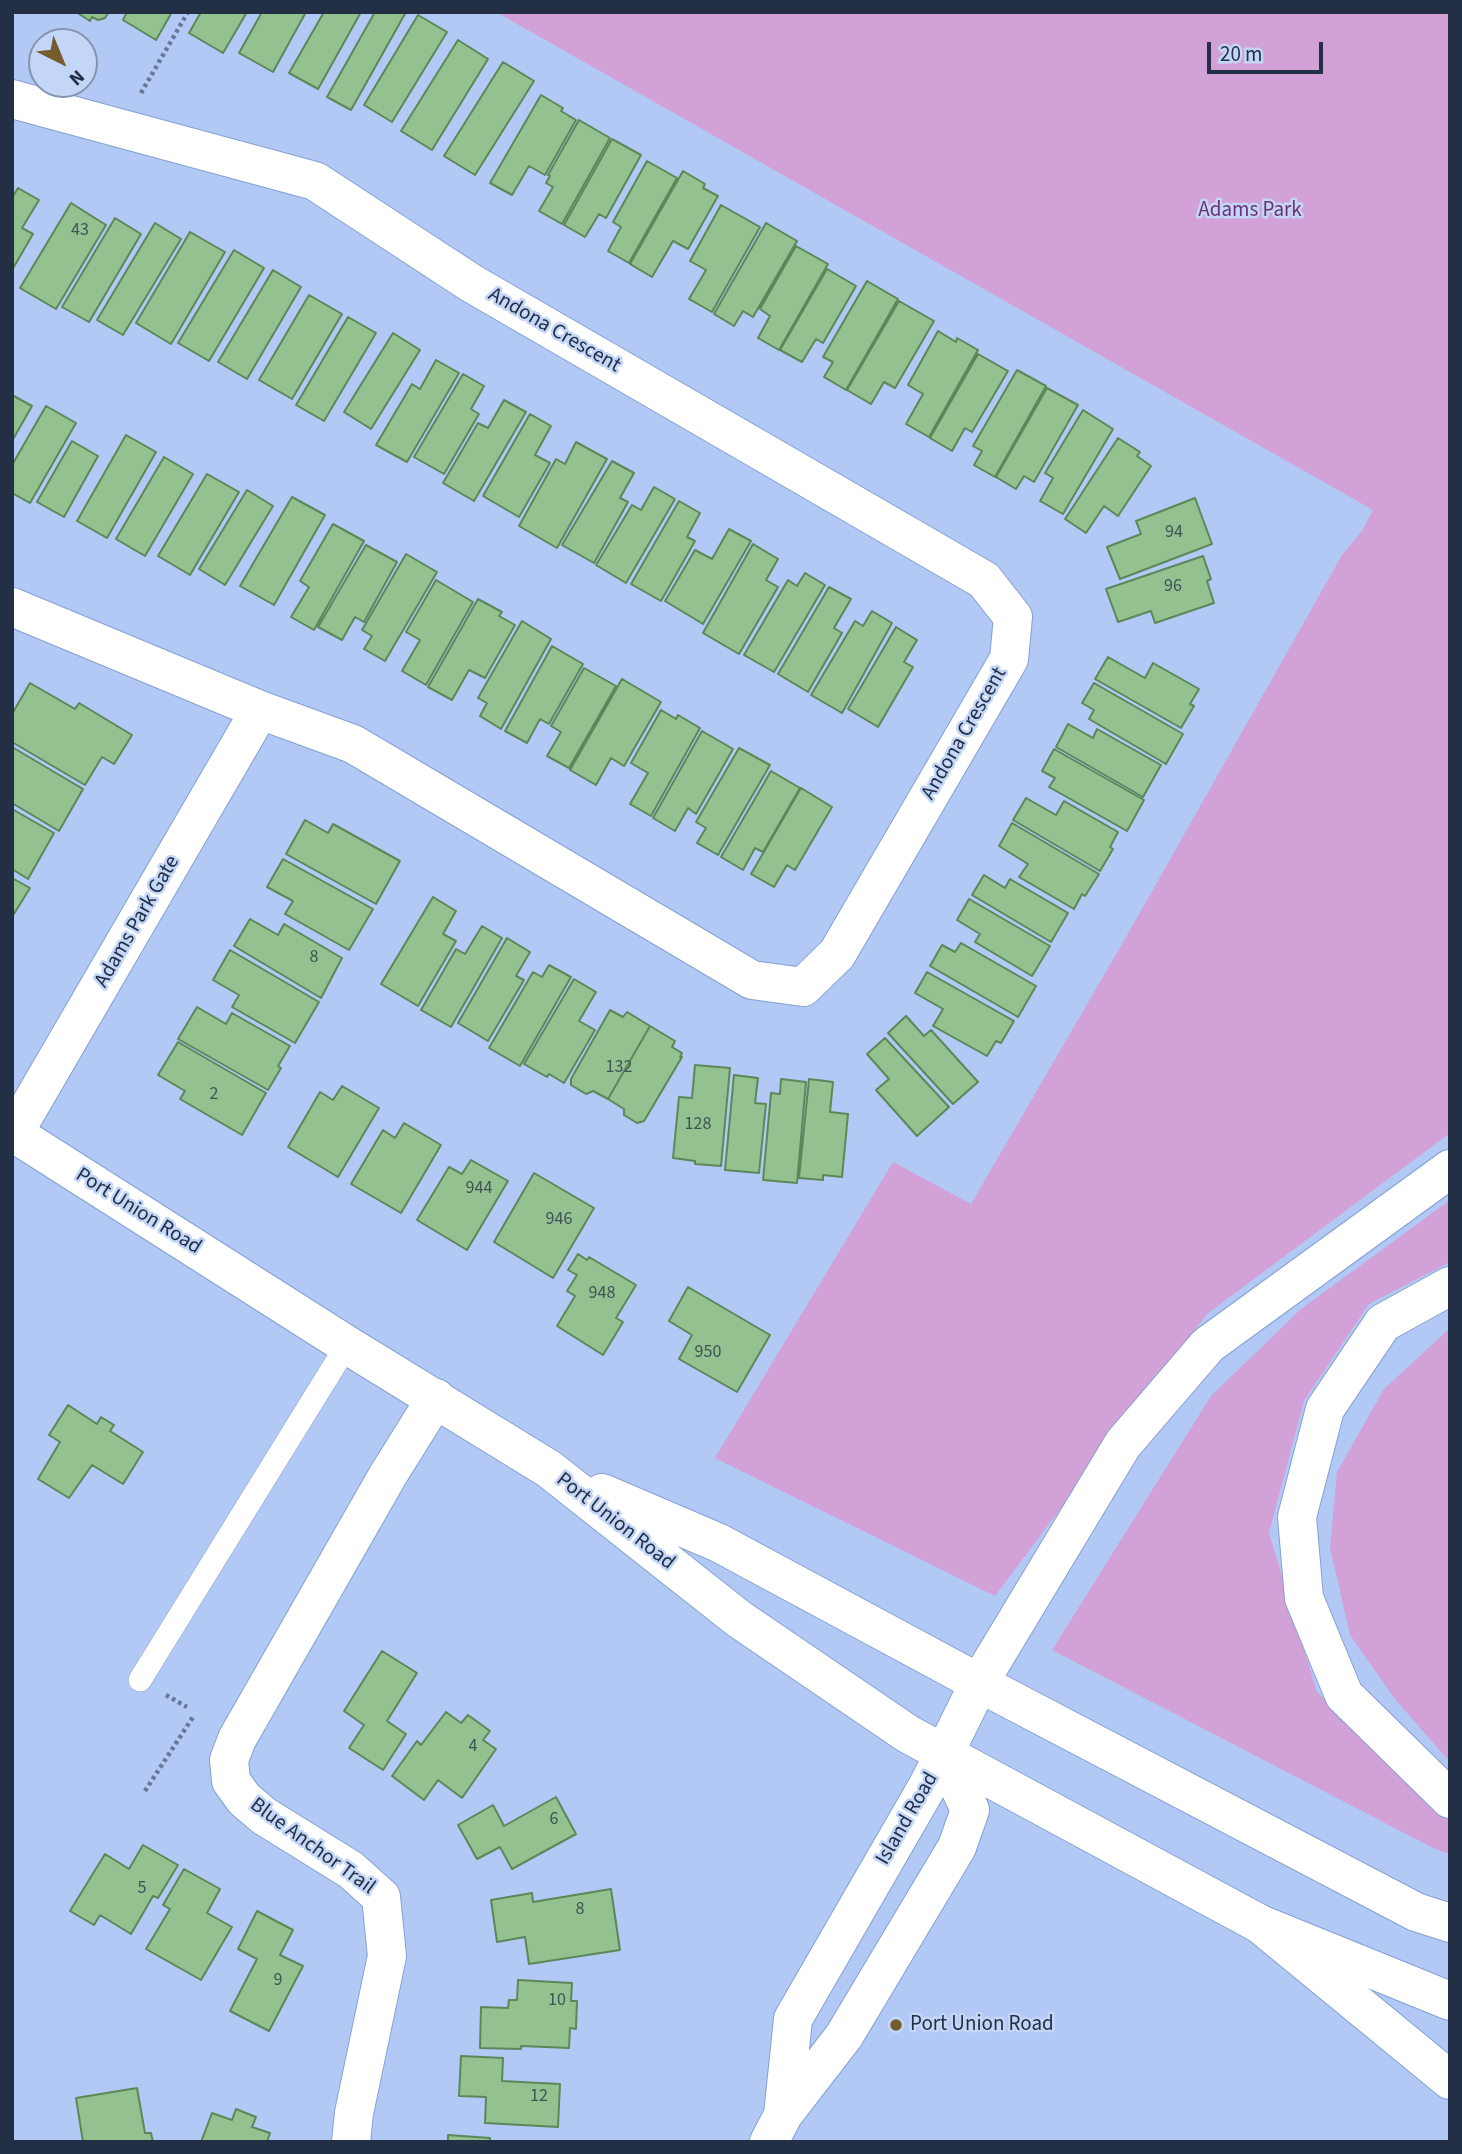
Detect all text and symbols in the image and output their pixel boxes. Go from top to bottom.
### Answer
north arrow [28,28,98,98]
scale bar [1210,28,1326,72]
text: 20 m [1220,39,1262,69]
text: N [62,63,90,91]
park label: Adams Park [1198,198,1302,224]
house number: 43 [71,220,89,242]
street label: Andona Crescent [483,283,625,379]
house number: 94 [1165,522,1183,544]
house number: 96 [1164,576,1182,598]
street label: Andona Crescent [917,663,1013,805]
street label: Adams Park Gate [90,852,186,992]
house number: 8 [310,947,318,969]
house number: 132 [606,1057,632,1079]
house number: 2 [210,1084,218,1106]
house number: 128 [685,1114,711,1136]
street label: Port Union Road [70,1163,206,1261]
house number: 944 [466,1178,492,1200]
house number: 946 [546,1209,572,1231]
house number: 948 [589,1283,615,1305]
house number: 950 [695,1342,721,1364]
street label: Port Union Road [551,1468,679,1576]
house number: 4 [469,1736,477,1758]
street label: Island Road [871,1768,945,1870]
street label: Blue Anchor Trail [244,1793,380,1901]
house number: 6 [550,1809,558,1831]
house number: 5 [138,1878,146,1900]
house number: 8 [576,1899,584,1921]
house number: 9 [274,1970,282,1992]
house number: 10 [548,1990,566,2012]
place label: Port Union Road [910,2012,1054,2038]
marker: Port Union Road [888,2017,904,2033]
house number: 12 [530,2086,548,2108]

